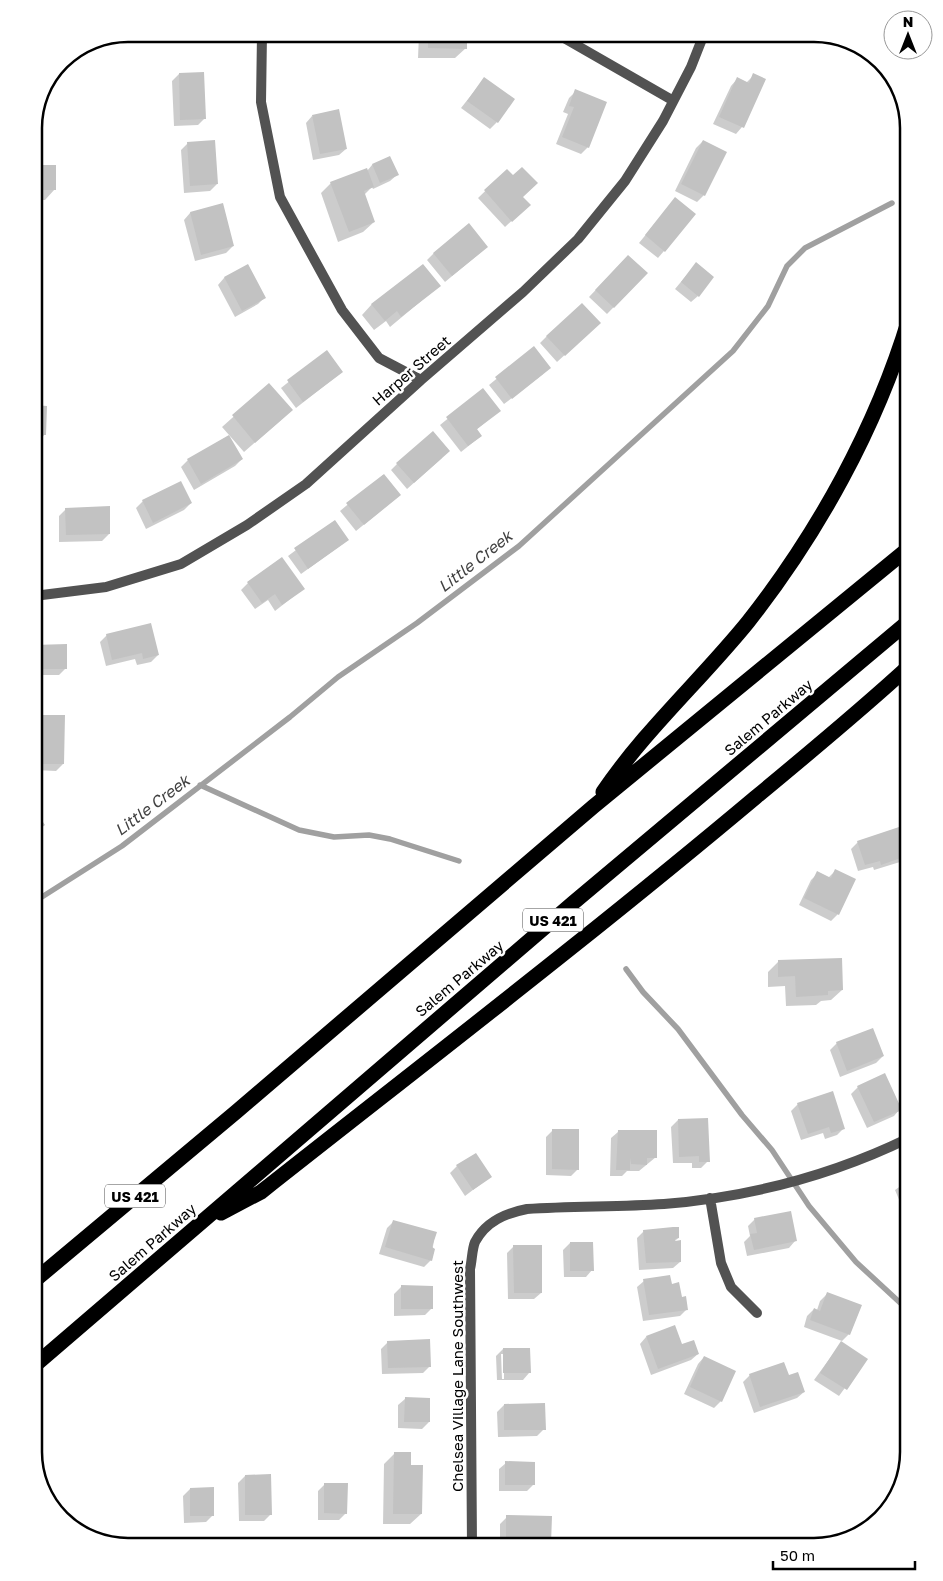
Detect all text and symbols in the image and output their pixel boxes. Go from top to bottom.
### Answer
north arrow [883,10,933,60]
text: N [903,13,913,30]
street label: Harper Street [368,331,454,409]
water label: Little Creek [434,525,518,596]
street label: Salem Parkway [720,675,816,759]
water label: Little Creek [110,769,195,840]
road number: US 421 [523,908,583,932]
street label: Salem Parkway [411,936,507,1020]
road number: US 421 [105,1184,165,1208]
street label: Salem Parkway [105,1199,200,1285]
street label: Chelsea Village Lane Southwest [448,1260,466,1492]
scale bar [773,1538,916,1570]
text: 50 m [780,1546,815,1564]

